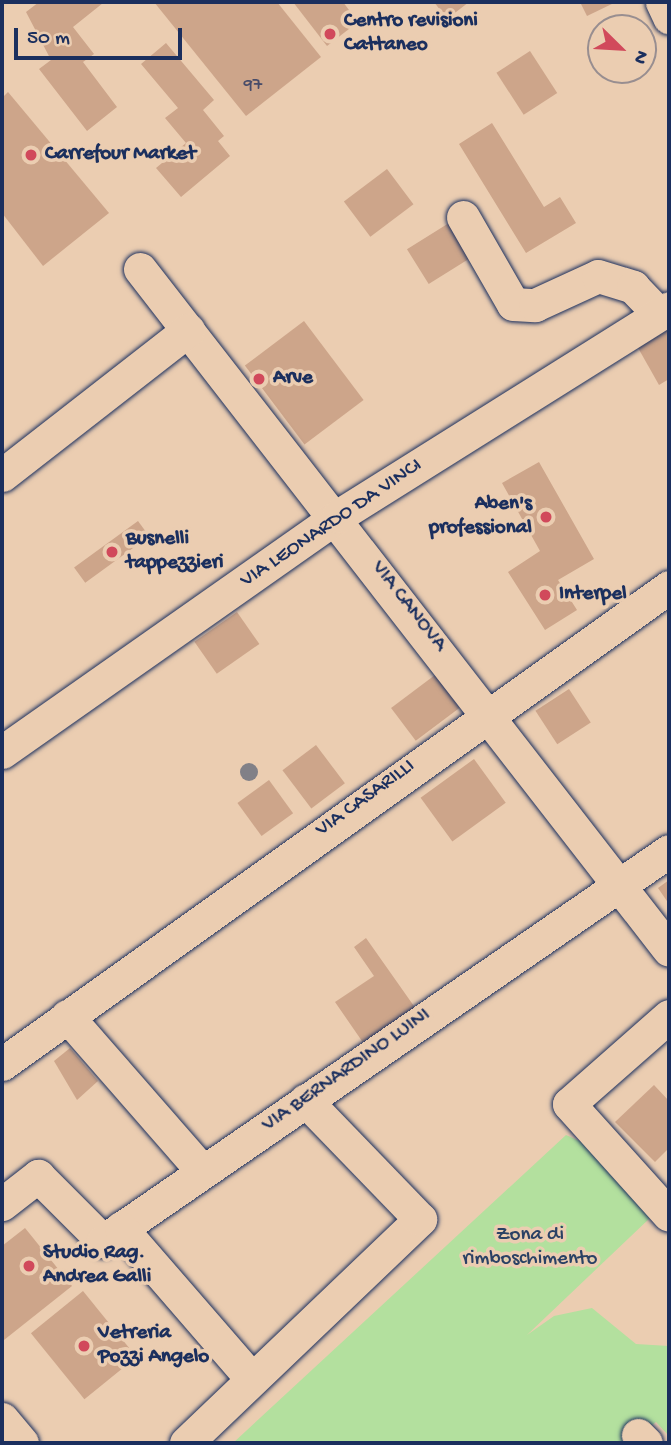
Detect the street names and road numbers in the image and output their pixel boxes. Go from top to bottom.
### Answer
street label: VIA LEONARDO DA VINCI [236,454,428,594]
street label: VIA CANOVA [365,557,451,657]
street label: VIA CASARILLI [311,755,421,843]
street label: VIA BERNARDINO LUINI [258,1003,436,1139]

